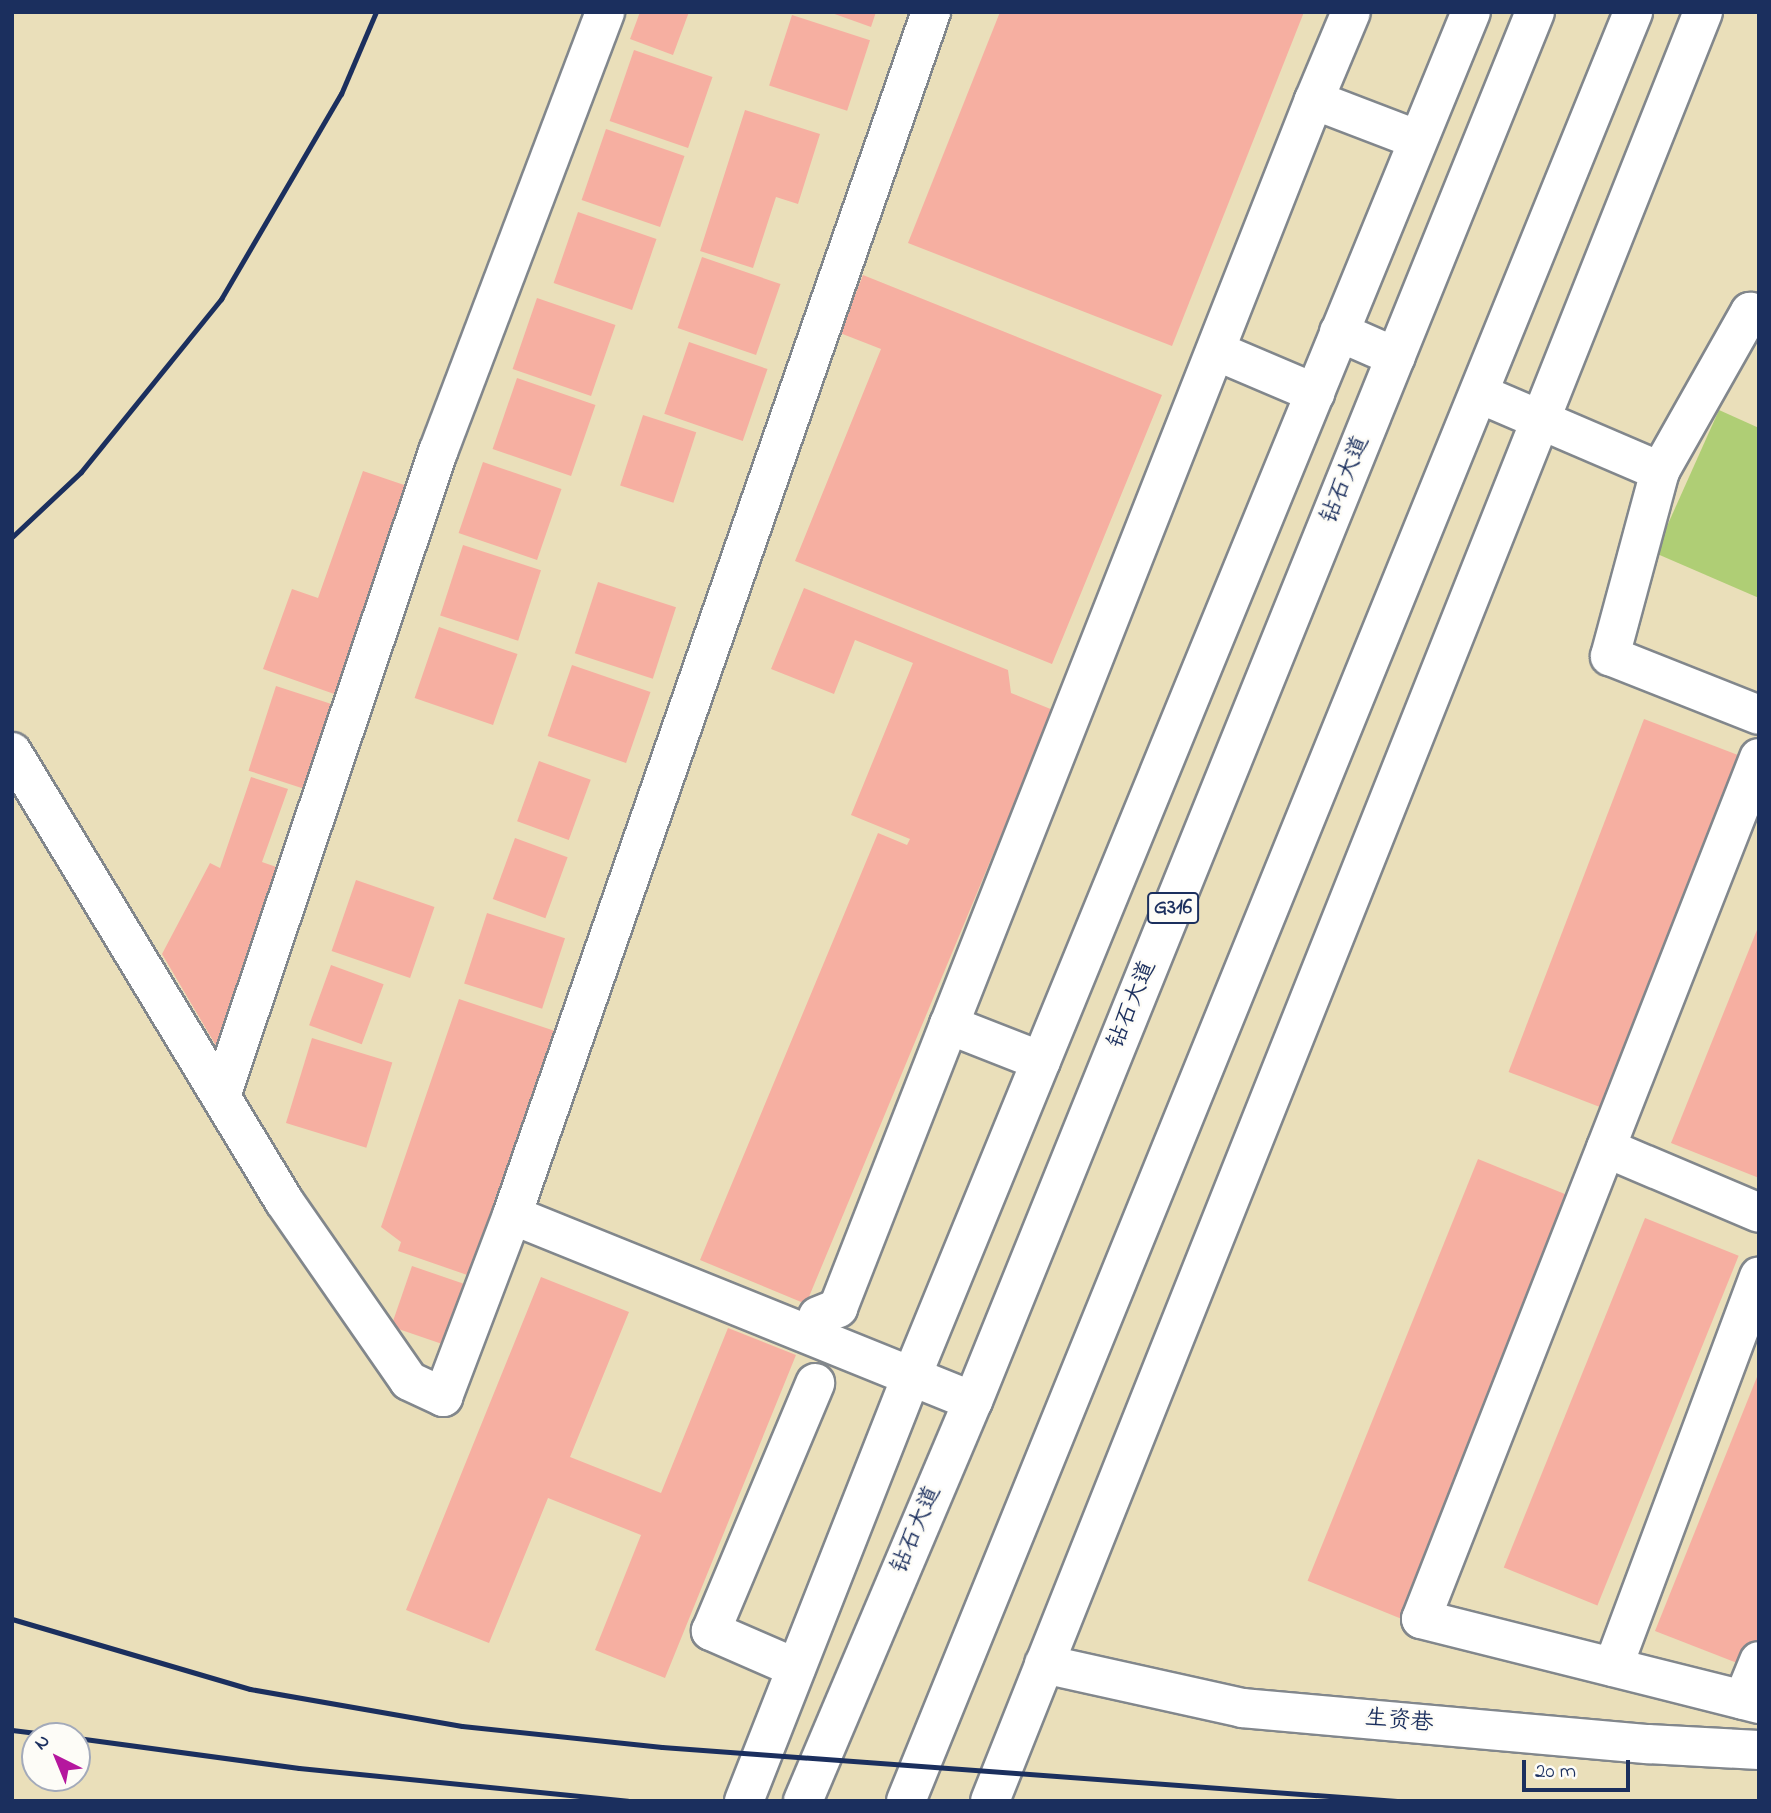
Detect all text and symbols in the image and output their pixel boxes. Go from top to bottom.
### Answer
street label: 钻石大道 [1316,432,1376,528]
road number: G316 [1147,890,1199,926]
street label: 钻石大道 [1103,957,1163,1053]
street label: 钻石大道 [886,1482,948,1578]
street label: 生资巷 [1363,1705,1435,1739]
north arrow [21,1722,91,1792]
text: N [29,1728,57,1757]
scale bar [1526,1746,1634,1790]
text: 20 m [1535,1757,1576,1787]

